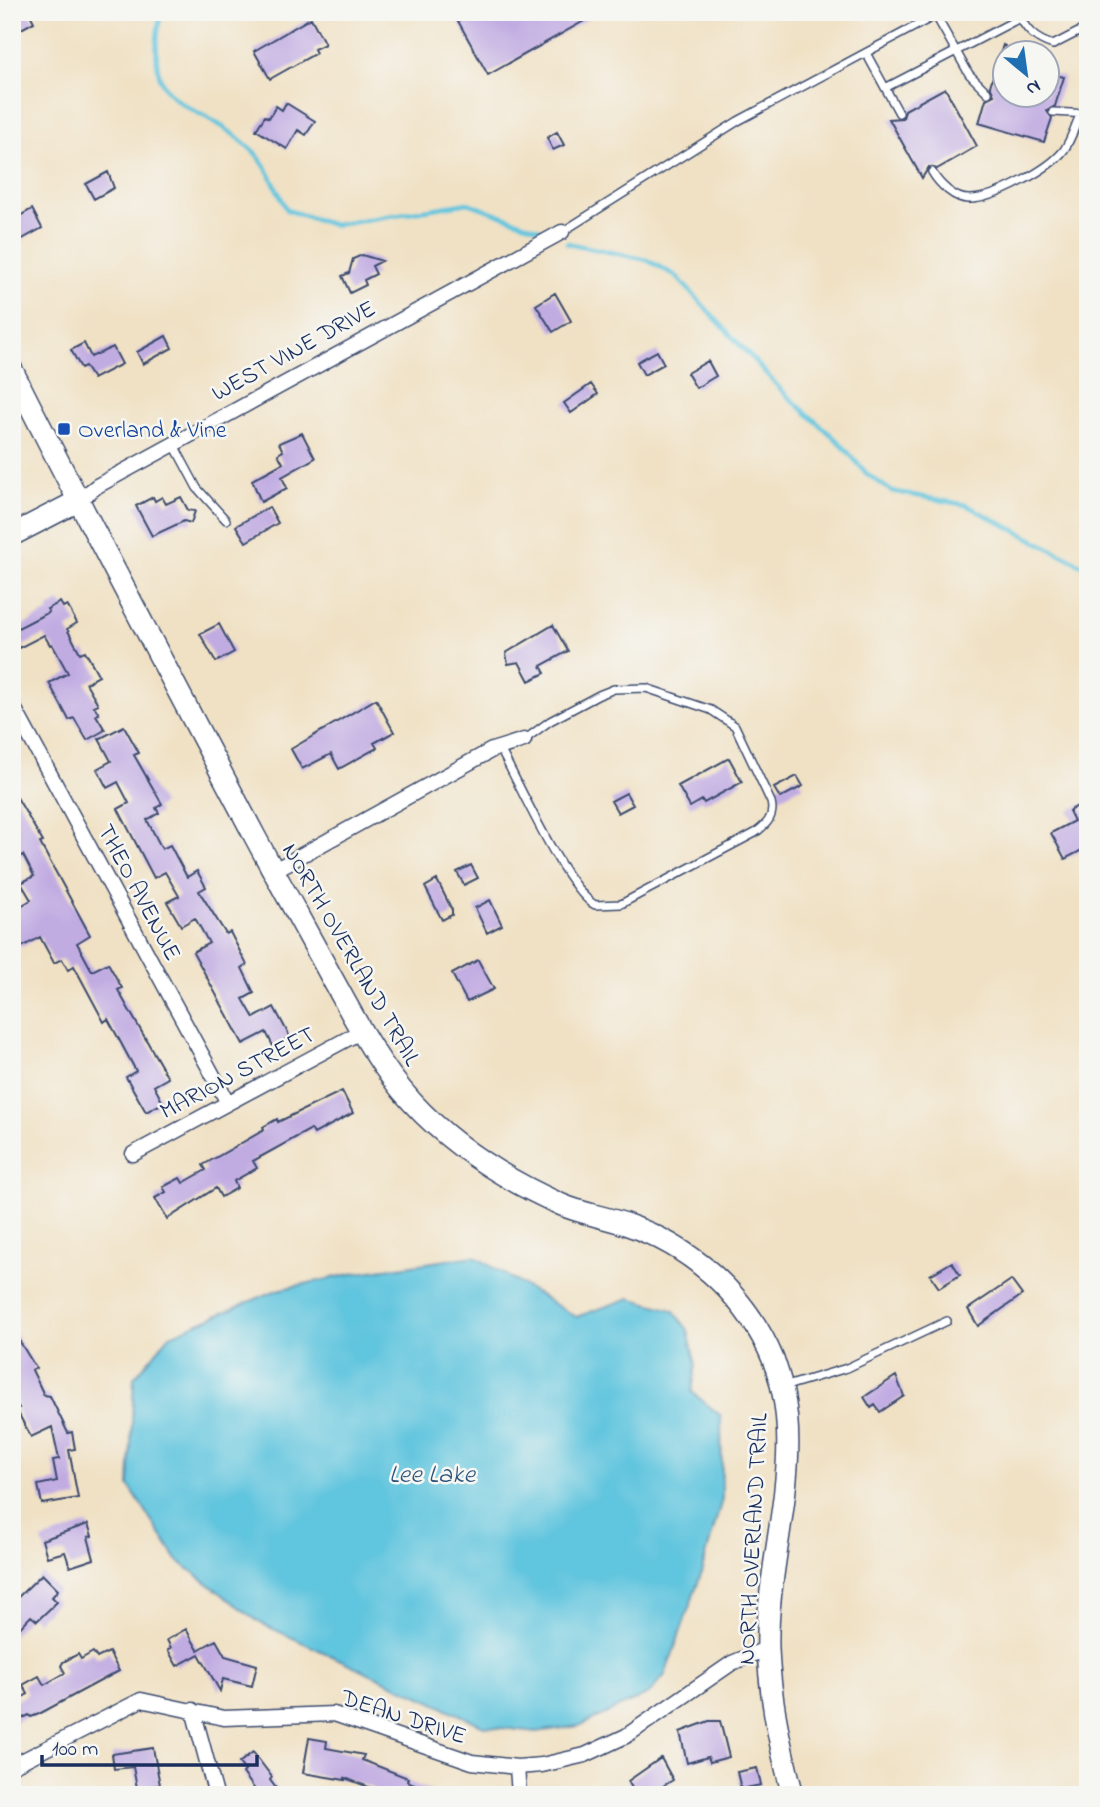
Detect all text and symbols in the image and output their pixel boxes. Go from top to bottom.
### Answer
north arrow [992,38,1062,108]
text: N [1021,72,1045,102]
street label: WEST VINE DRIVE [206,293,383,412]
place label: Overland & Vine [78,414,227,449]
marker: Overland & Vine [56,421,72,437]
street label: THEO AVENUE [87,819,189,968]
street label: NORTH OVERLAND TRAIL [272,837,428,1073]
street label: MARION STREET [154,1018,322,1130]
street label: NORTH OVERLAND TRAIL [730,1412,779,1666]
water label: Lee Lake [389,1457,476,1495]
street label: DEAN DRIVE [335,1681,470,1755]
scale bar [42,1723,257,1767]
text: 100 m [52,1735,98,1765]

